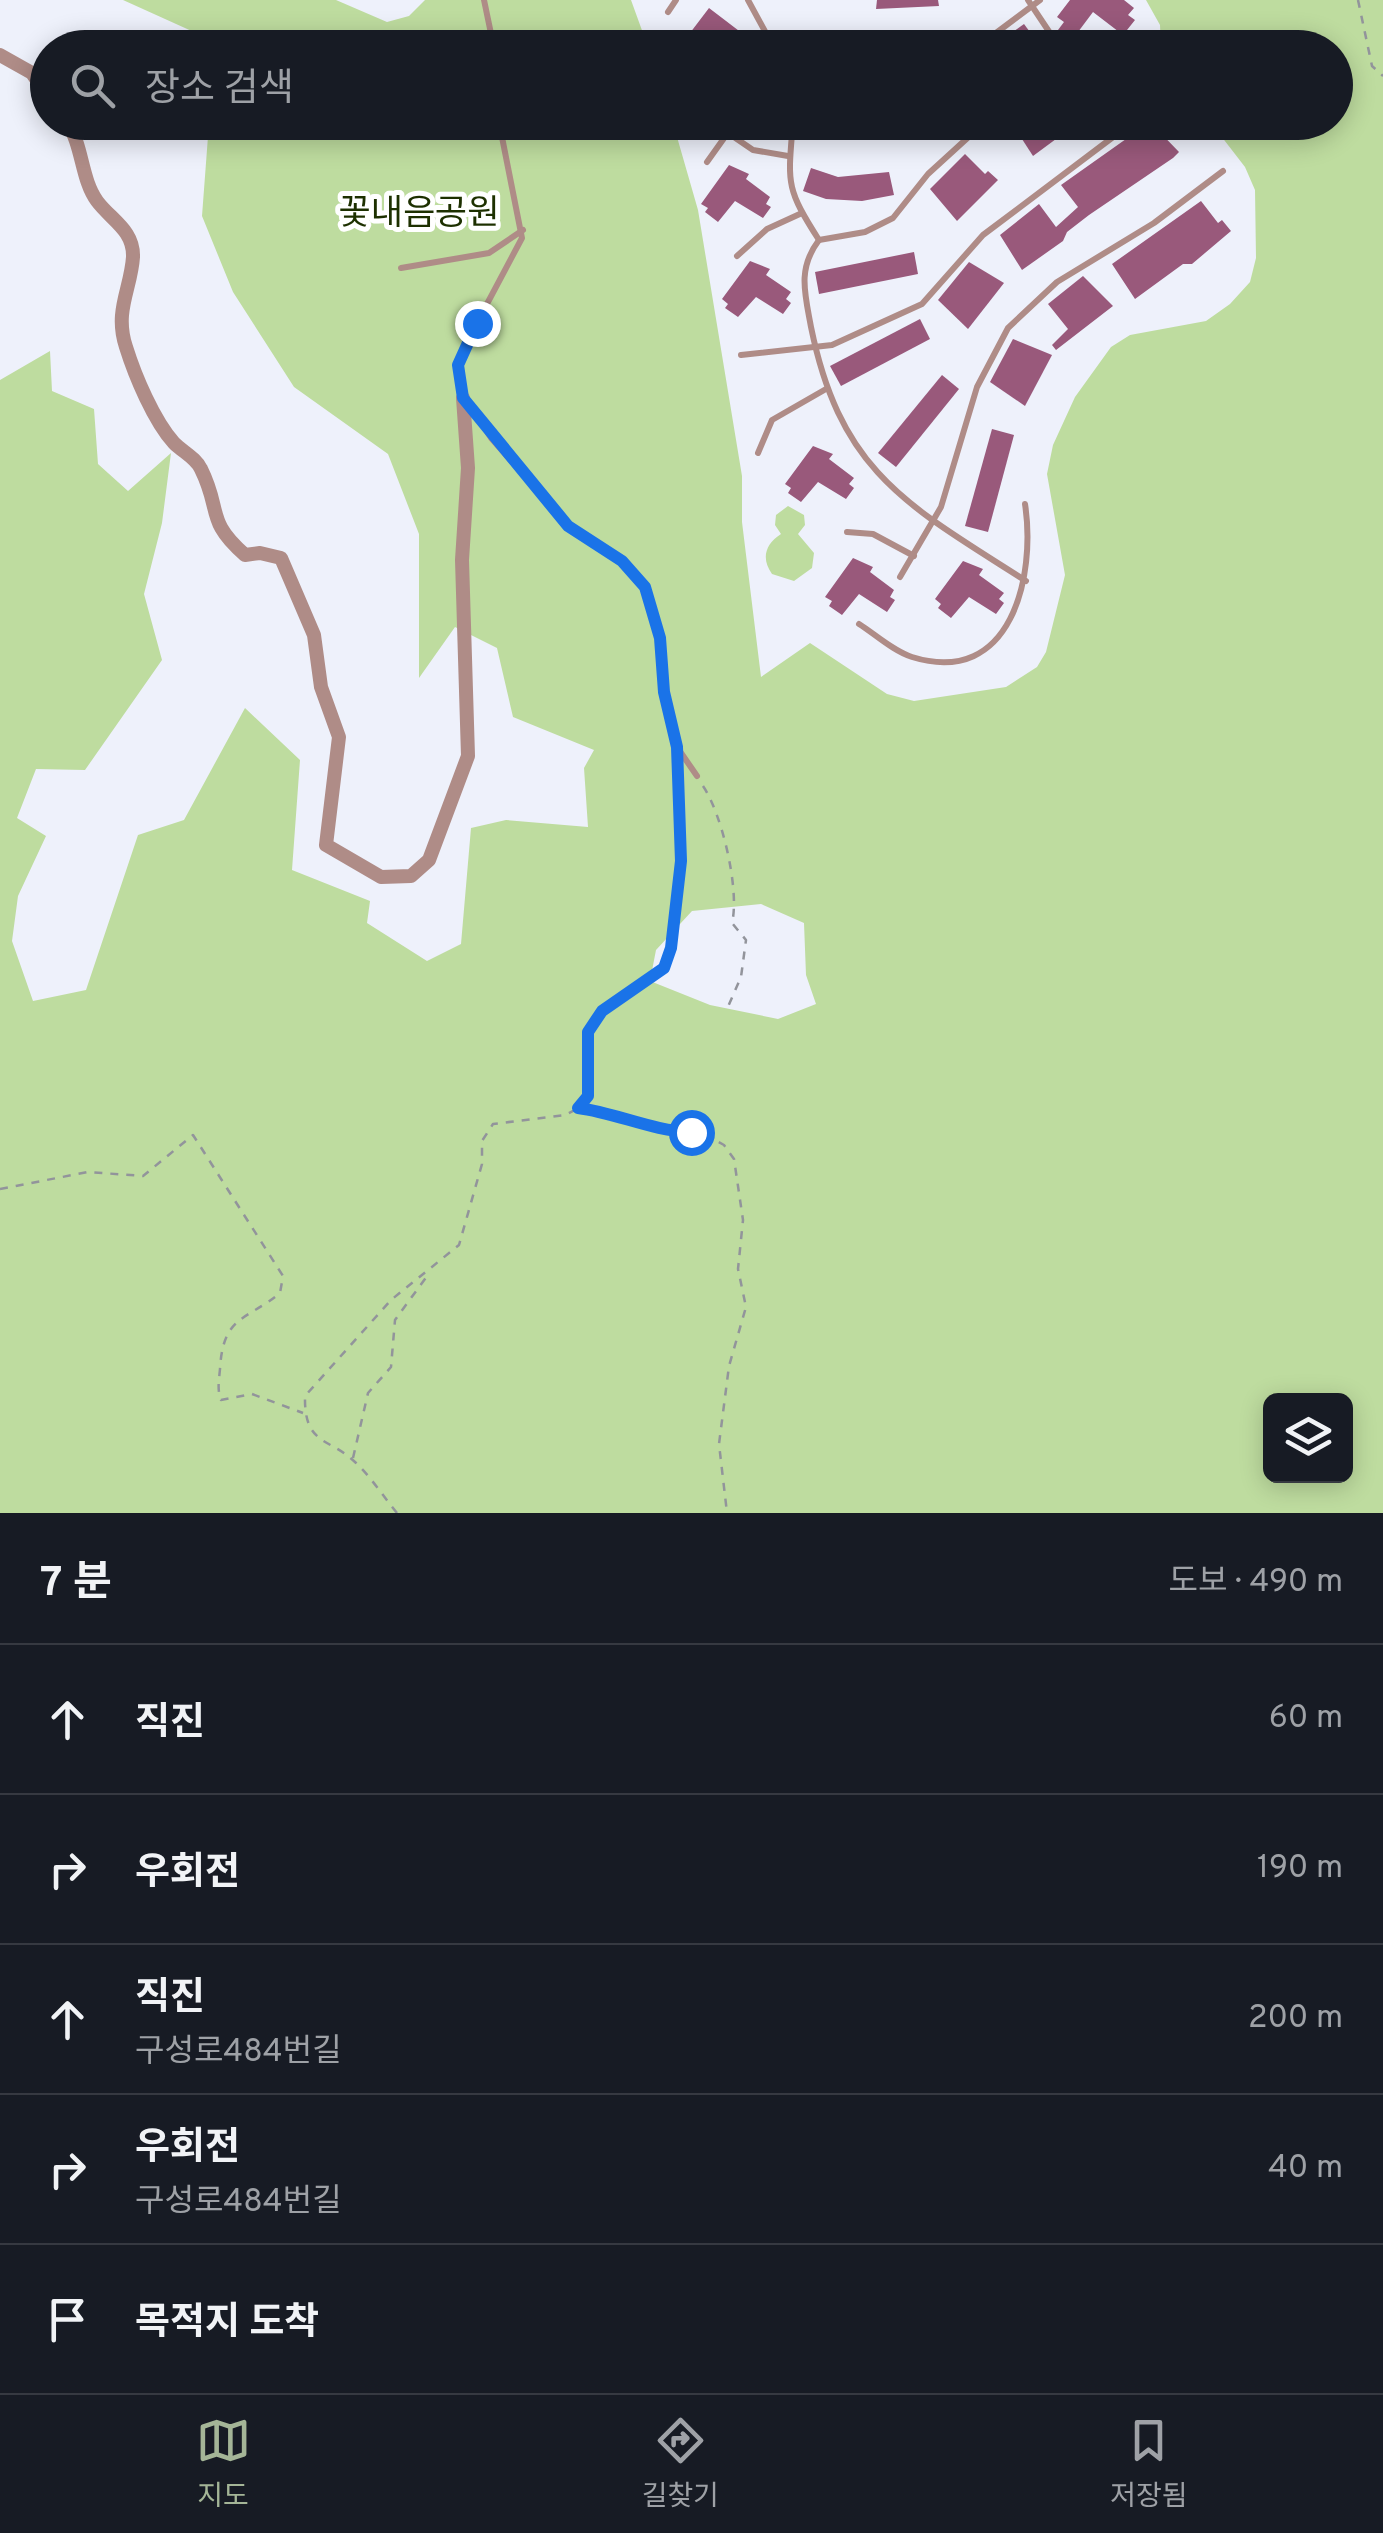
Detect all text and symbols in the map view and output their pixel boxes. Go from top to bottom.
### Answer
search box [30,30,1353,140]
icon: search [65,58,120,113]
text: 장소 검색 [145,66,294,115]
park label: 꽃내음공원 [338,193,500,237]
route end [455,301,501,347]
route start [669,1110,715,1156]
map controls [1263,1393,1353,1483]
button: layers [1263,1393,1353,1483]
text: 7 분 [40,1558,112,1611]
text: 도보 · 490 m [1168,1563,1343,1603]
icon: ahead [40,1692,95,1747]
text: 60 m [1269,1699,1343,1739]
text: 직진 [135,1700,205,1749]
icon: right [40,1842,95,1897]
text: 190 m [1257,1849,1343,1889]
text: 우회전 [135,1850,240,1899]
text: 직진 [135,1975,205,2024]
icon: ahead [40,1992,95,2047]
text: 200 m [1248,1999,1343,2039]
text: 구성로484번길 [135,2033,342,2073]
text: 우회전 [135,2125,240,2174]
icon: right [40,2142,95,2197]
text: 40 m [1268,2149,1343,2189]
text: 구성로484번길 [135,2183,342,2223]
icon: arrive [40,2292,95,2347]
text: 목적지 도착 [135,2300,319,2349]
tab: 지도 [196,2413,251,2516]
tab: 길찾기 [642,2413,719,2516]
tab: 저장됨 [1110,2413,1187,2516]

